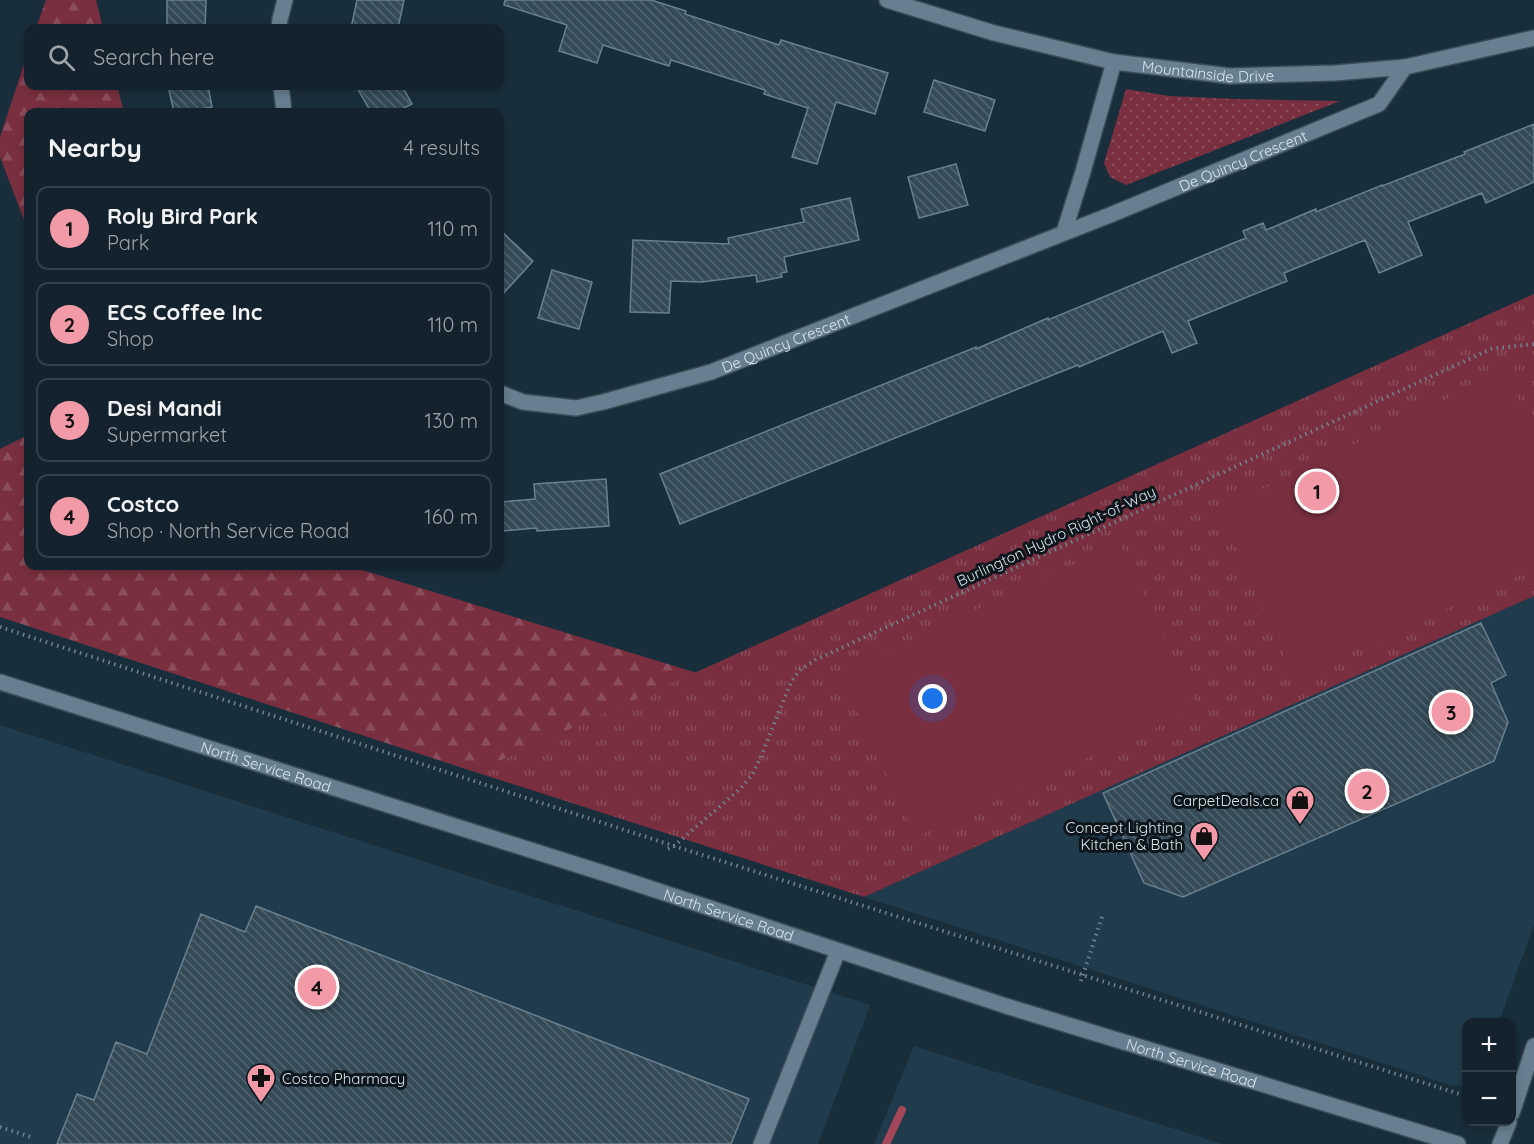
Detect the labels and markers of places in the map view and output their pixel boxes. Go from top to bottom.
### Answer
pin: 1 [1298,468,1336,514]
pin: 3 [1432,690,1470,734]
pin: 2 [1348,768,1386,814]
shop icon: CarpetDeals.ca [1284,784,1316,826]
place label: CarpetDeals.ca [1173,791,1279,810]
place label: Concept Lighting Kitchen & Bath [1066,818,1183,854]
shop icon: Concept Lighting Kitchen & Bath [1188,820,1220,862]
pin: 4 [298,964,336,1010]
pharmacy icon: Costco Pharmacy [245,1062,277,1104]
place label: Costco Pharmacy [282,1069,405,1088]

